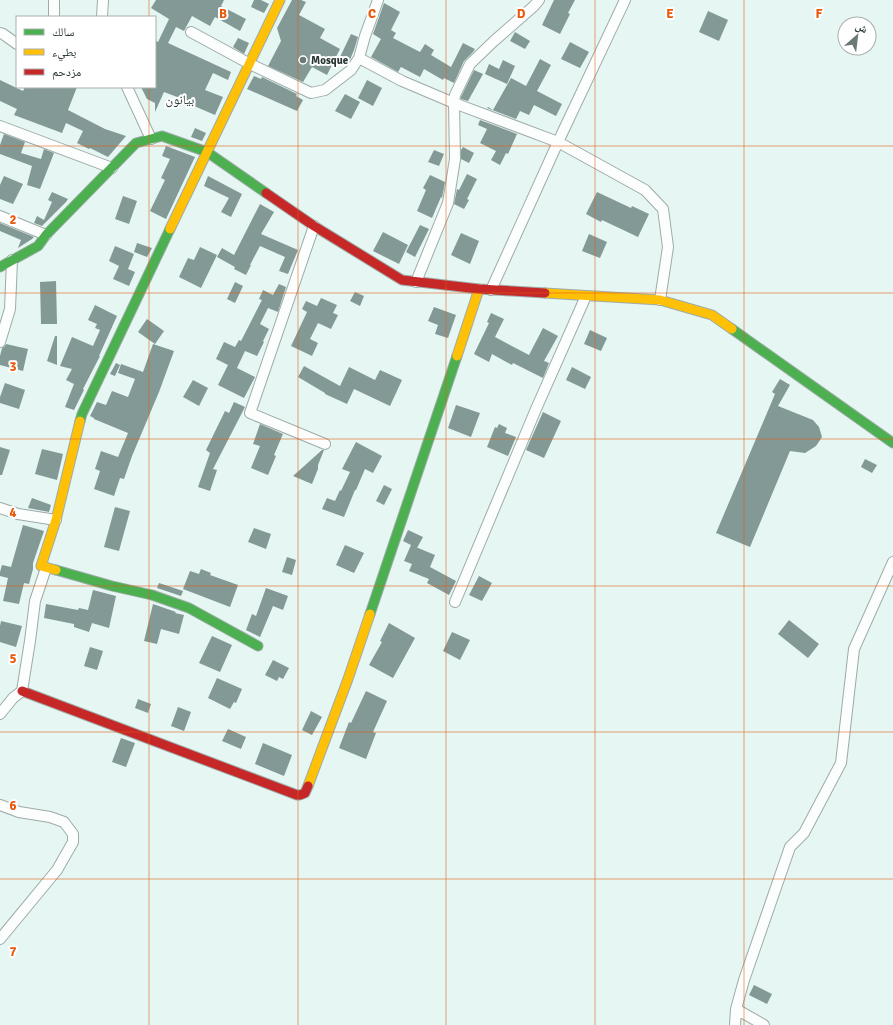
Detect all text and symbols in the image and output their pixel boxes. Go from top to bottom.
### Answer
text: B [219,6,227,22]
text: C [368,6,376,22]
text: D [517,6,526,22]
text: E [666,6,674,22]
text: F [816,6,823,22]
legend [16,16,156,88]
north arrow [837,16,877,56]
text: ش [853,19,870,37]
text: سالك [52,25,74,40]
text: بطيء [52,45,76,62]
place label: Mosque [311,54,349,67]
marker: Mosque [298,55,308,65]
text: مزدحم [52,65,81,80]
district label: بيانون [166,92,194,108]
text: 2 [9,212,17,228]
text: 3 [9,359,17,375]
text: 4 [9,505,17,521]
text: 5 [9,651,17,667]
text: 6 [9,798,17,814]
text: 7 [9,944,17,960]

